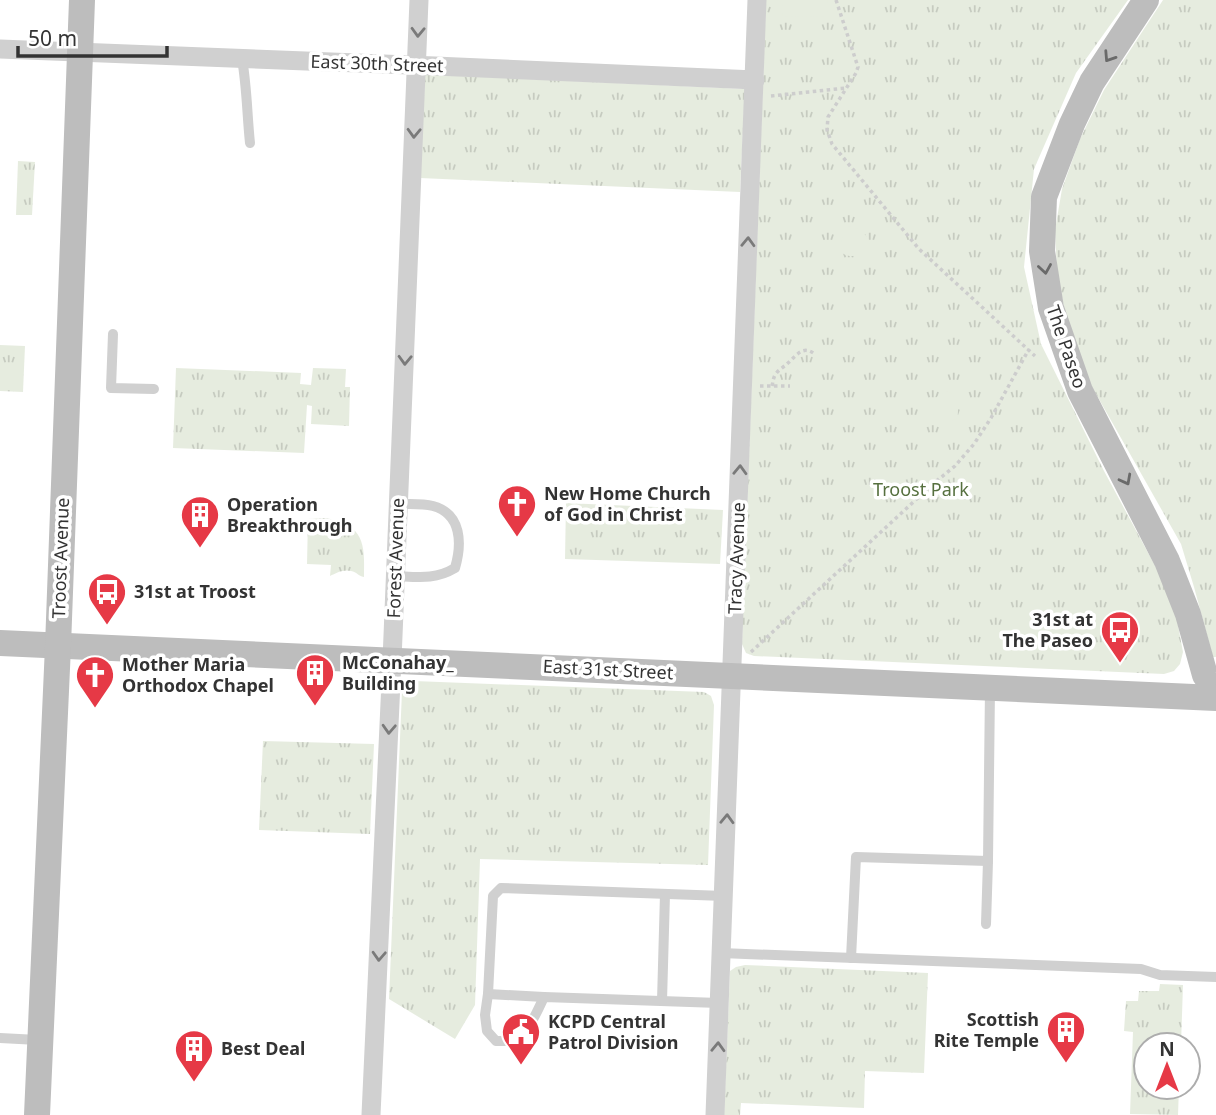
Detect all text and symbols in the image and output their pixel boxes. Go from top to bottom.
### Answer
scale bar [18,14,166,58]
text: 50 m [28,24,77,52]
one-way arrow [411,27,426,38]
street label: East 30th Street [310,49,444,77]
one-way arrow [1104,49,1117,62]
one-way arrow [407,128,422,139]
one-way arrow [741,237,756,248]
one-way arrow [1037,264,1052,275]
street label: The Paseo [1041,302,1092,392]
one-way arrow [397,355,412,366]
one-way arrow [732,464,748,474]
one-way arrow [1118,473,1131,485]
park label: Troost Park [873,477,969,501]
place label: New Home Church of God in Christ [544,481,711,526]
church icon: New Home Church of God in Christ [496,483,538,538]
place label: Operation Breakthrough [227,492,353,537]
building icon: Operation Breakthrough [179,494,221,549]
street label: Troost Avenue [46,497,74,619]
street label: Forest Avenue [381,497,409,619]
street label: Tracy Avenue [722,502,750,614]
bus stop icon: 31st at Troost [86,571,128,626]
place label: 31st at Troost [134,579,256,603]
place label: 31st at The Paseo [1002,607,1093,652]
bus stop icon: 31st at The Paseo [1099,609,1141,664]
place label: McConahay_ Building [342,650,454,695]
place label: Mother Maria Orthodox Chapel [122,652,274,697]
building icon: McConahay_ Building [294,652,336,707]
church icon: Mother Maria Orthodox Chapel [74,654,116,709]
street label: East 31st Street [542,654,674,684]
one-way arrow [382,723,397,734]
one-way arrow [719,814,734,825]
one-way arrow [371,951,386,962]
place label: Scottish Rite Temple [934,1007,1039,1052]
place label: KCPD Central Patrol Division [548,1009,678,1054]
building icon: Scottish Rite Temple [1045,1009,1087,1064]
public building icon: KCPD Central Patrol Division [500,1011,542,1066]
building icon: Best Deal [173,1028,215,1083]
north arrow [1132,1031,1202,1101]
place label: Best Deal [221,1036,305,1060]
text: N [1159,1036,1175,1062]
one-way arrow [710,1041,725,1052]

